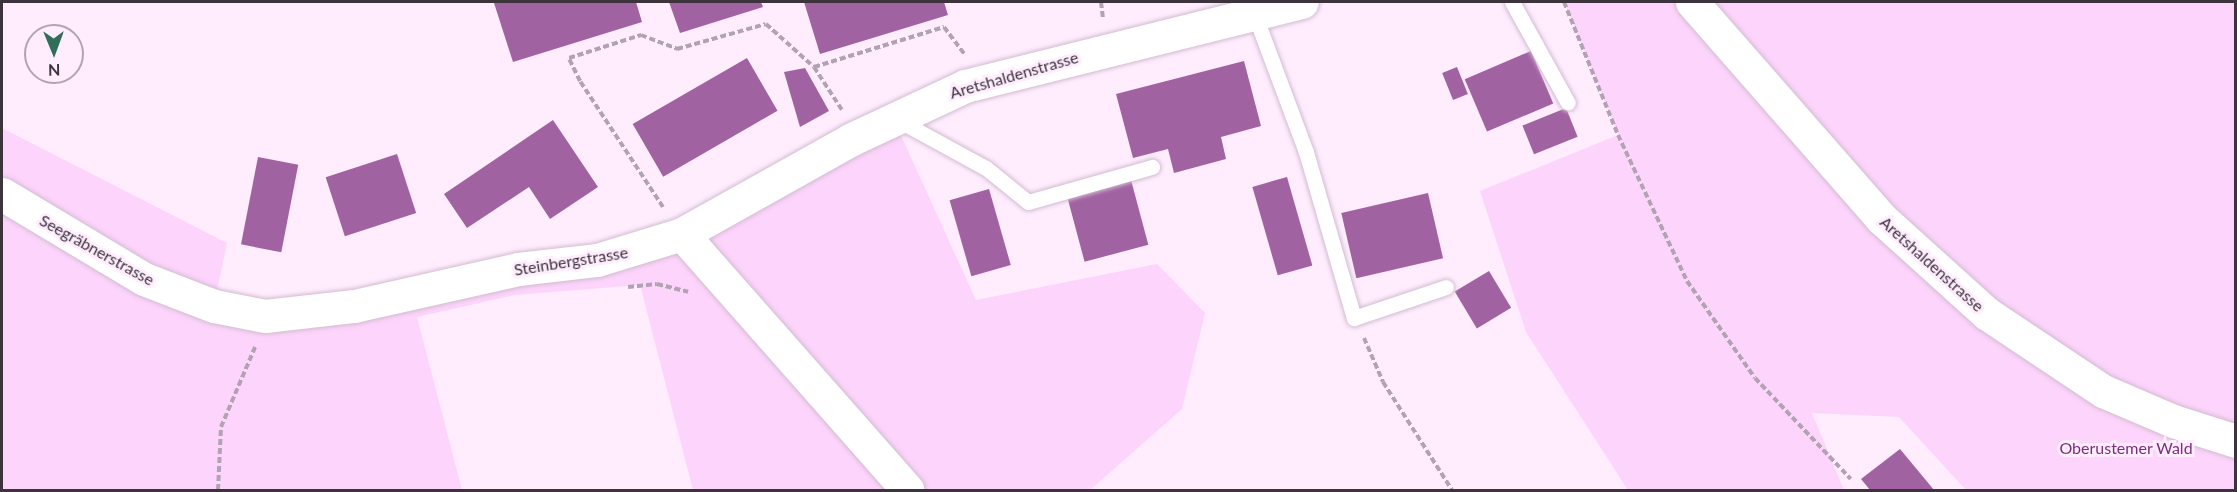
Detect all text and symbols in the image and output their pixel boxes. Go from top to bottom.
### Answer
north arrow [24,24,84,84]
street label: Aretshaldenstrasse [947,47,1081,103]
text: N [48,61,61,80]
street label: Seegräbnerstrasse [36,211,158,289]
street label: Aretshaldenstrasse [1876,212,1988,316]
street label: Steinbergstrasse [513,243,629,279]
park label: Oberustemer Wald [2059,438,2193,458]

